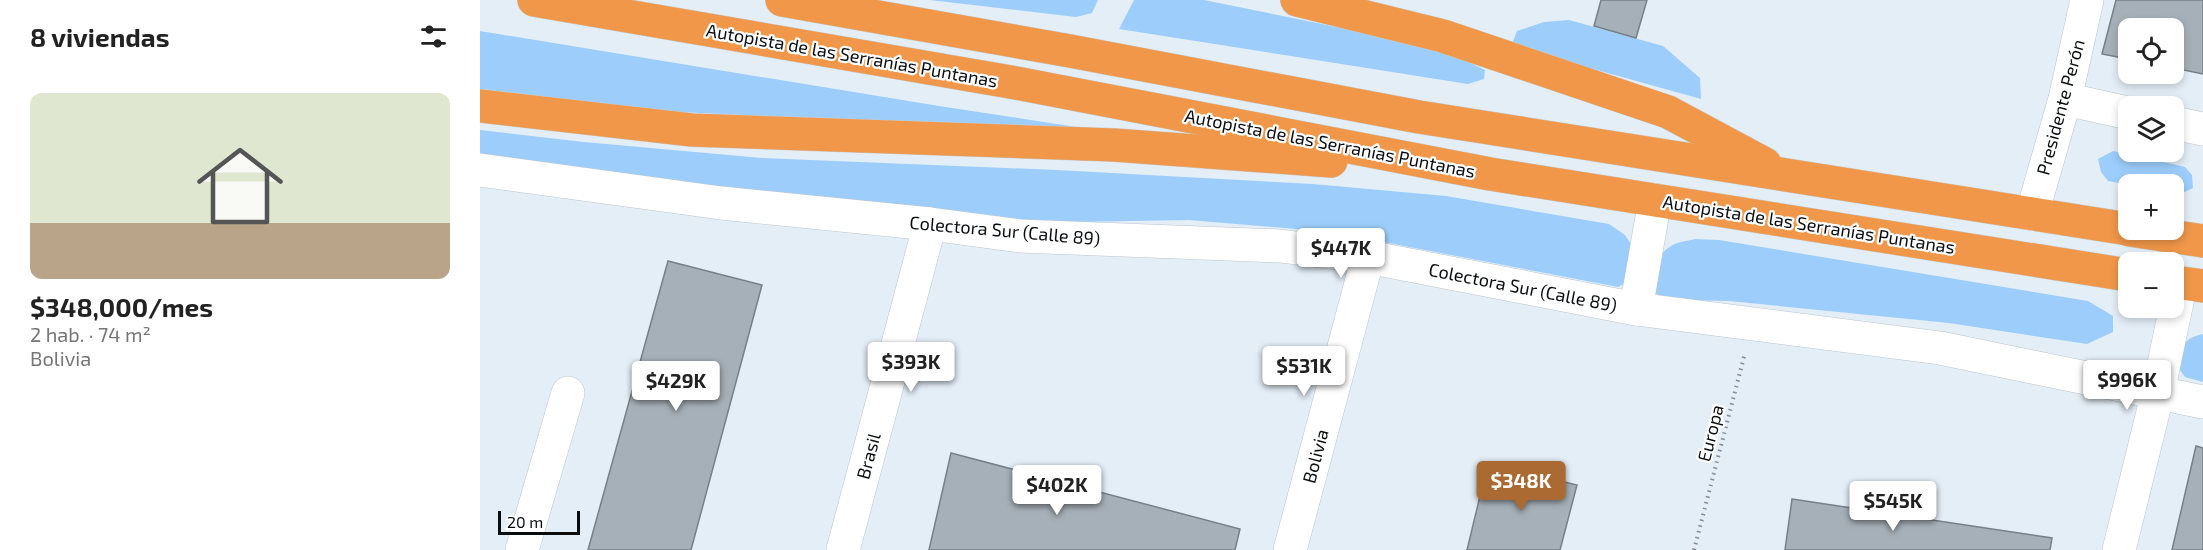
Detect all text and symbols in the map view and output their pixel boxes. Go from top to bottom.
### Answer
map controls [2118,18,2184,318]
button: locate [2118,18,2184,84]
street label: Autopista de las Serranías Puntanas [705,19,999,91]
icon: filters [417,20,450,53]
text: 8 viviendas [30,21,169,52]
street label: Presidente Perón [2031,37,2089,177]
button: layers [2118,96,2184,162]
street label: Autopista de las Serranías Puntanas [1183,104,1477,182]
icon: home [186,132,294,240]
button: + [2118,174,2184,240]
street label: Autopista de las Serranías Puntanas [1661,190,1957,258]
street label: Colectora Sur (Calle 89) [909,211,1101,249]
pin: $447K [1299,228,1383,279]
text: $447K [1311,235,1371,259]
button: − [2118,252,2184,318]
street label: Colectora Sur (Calle 89) [1427,258,1619,316]
text: $348,000/mes [30,291,213,322]
text: 2 hab. · 74 m² [30,322,151,346]
pin: $393K [869,342,953,393]
text: Bolivia [30,346,91,370]
pin: $531K [1262,346,1346,397]
text: $393K [882,349,940,373]
text: $531K [1276,353,1332,377]
pin: $996K [2085,360,2169,411]
pin: $429K [634,361,718,412]
text: $996K [2097,367,2157,391]
text: $429K [646,368,706,392]
street label: Europa [1692,402,1728,464]
street label: Bolivia [1297,427,1333,485]
street label: Brasil [851,430,885,482]
pin: $348K [1479,461,1563,512]
pin: $402K [1015,465,1099,516]
text: $348K [1491,468,1551,492]
text: $402K [1026,472,1088,496]
pin: $545K [1851,481,1935,532]
text: $545K [1863,488,1923,512]
scale bar [498,508,580,536]
text: 20 m [507,512,543,531]

